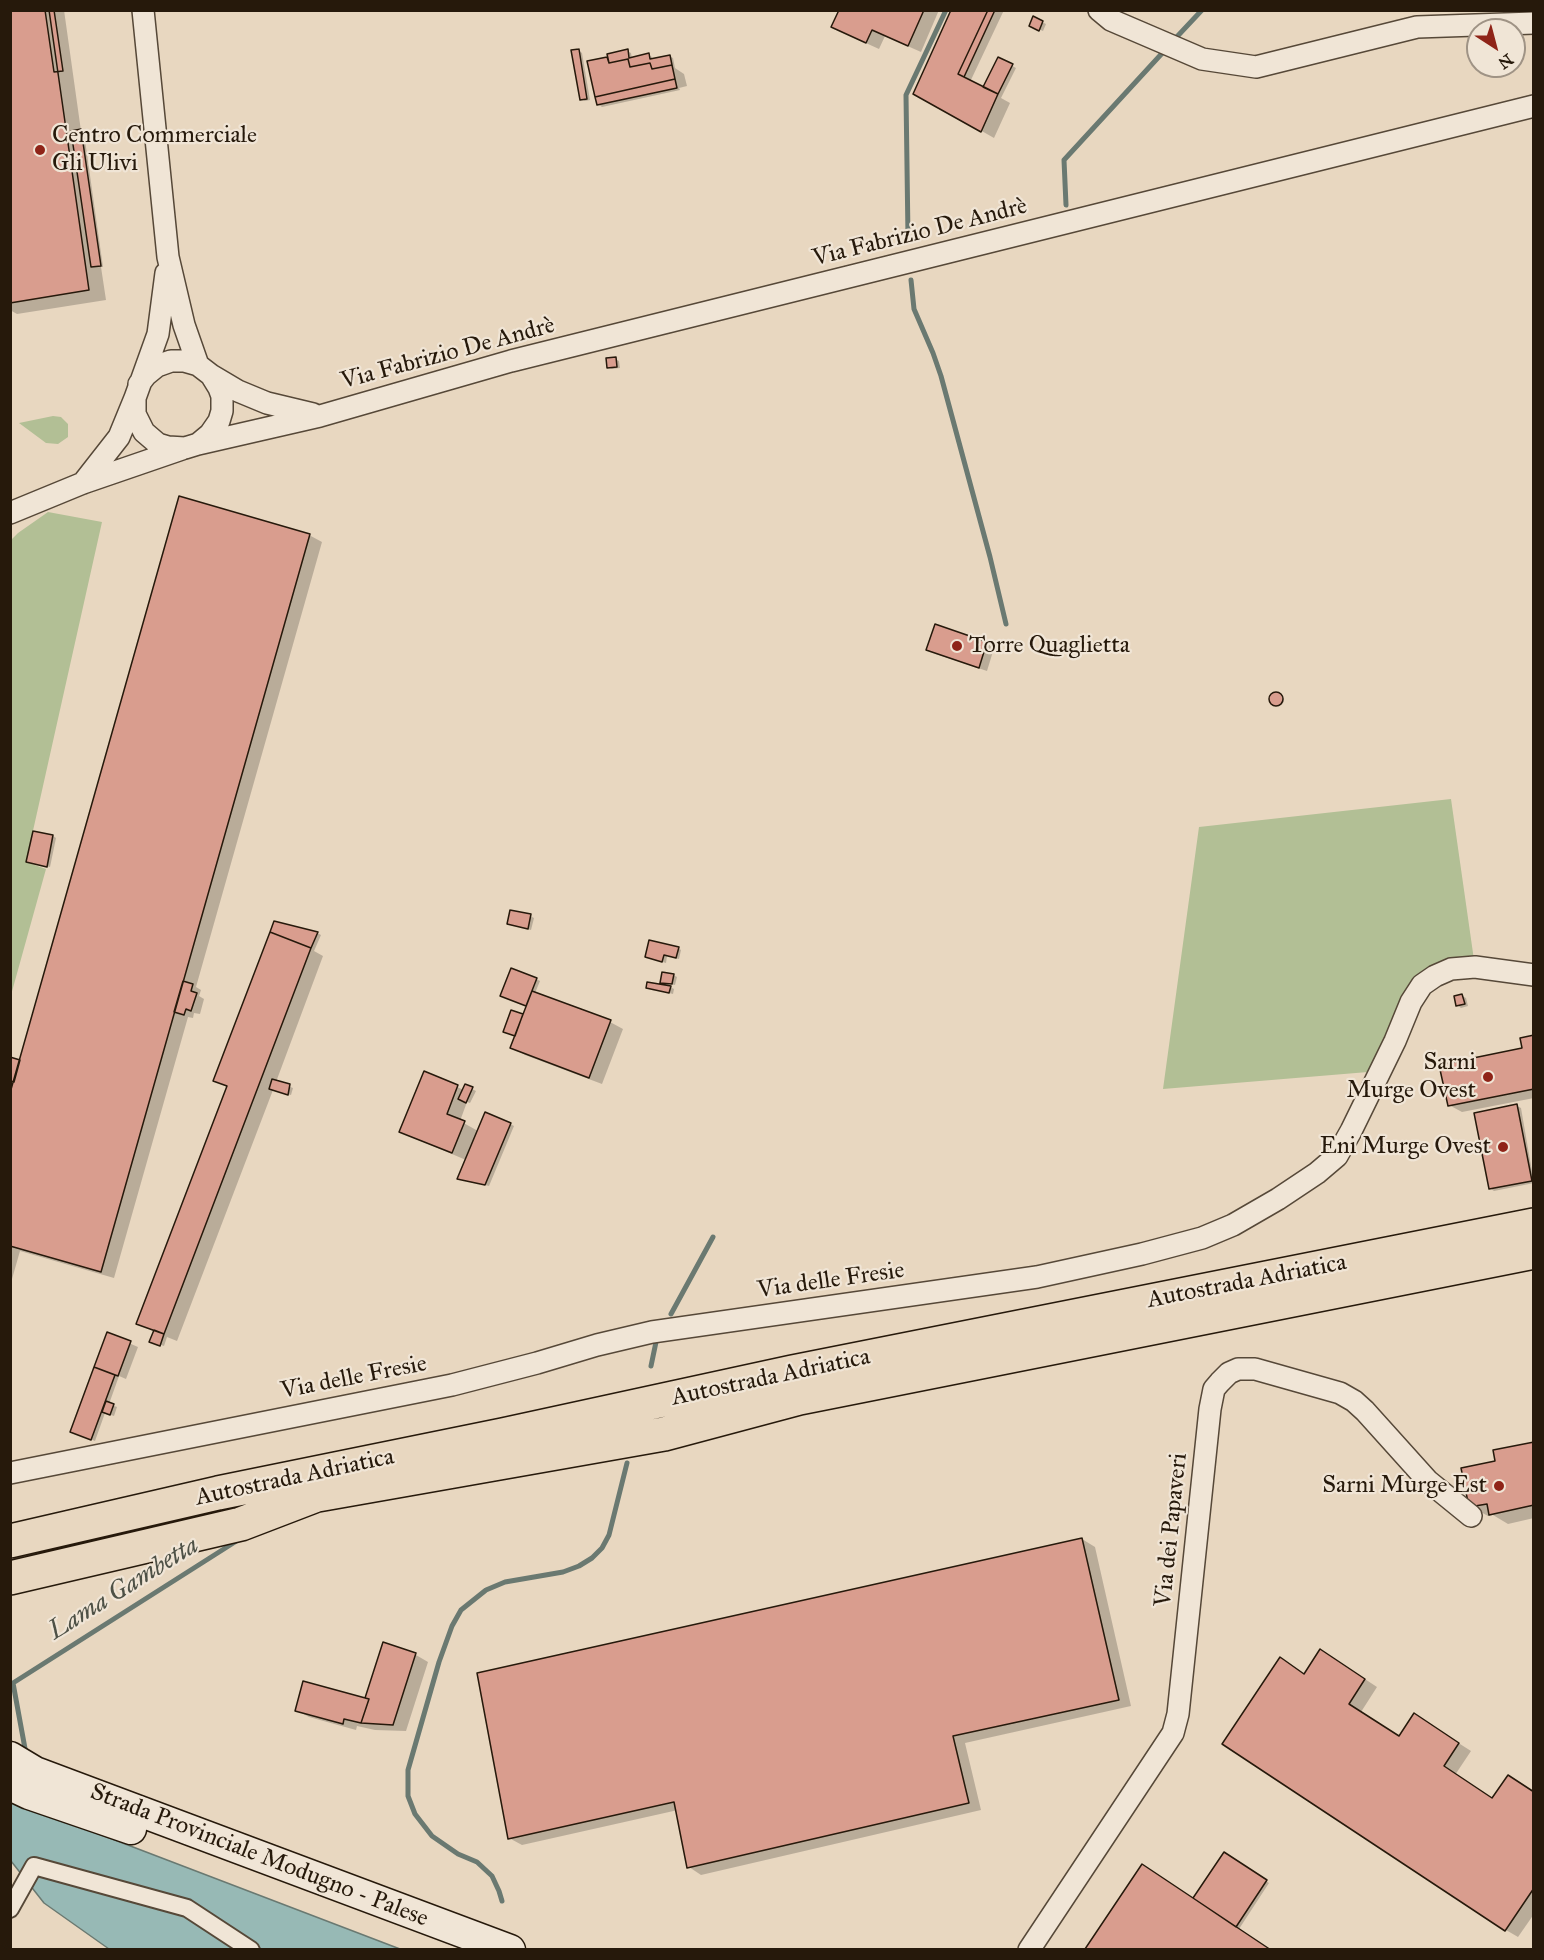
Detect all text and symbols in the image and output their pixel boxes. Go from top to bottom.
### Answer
north arrow [1466,18,1526,78]
text: N [1495,50,1517,73]
place label: Centro Commerciale Gli Ulivi [52,122,257,178]
marker: Centro Commerciale Gli Ulivi [33,143,47,157]
street label: Via Fabrizio De Andrè [810,192,1030,274]
street label: Via Fabrizio De Andrè [338,312,558,396]
place label: Torre Quaglietta [969,632,1130,660]
marker: Torre Quaglietta [950,639,964,653]
place label: Sarni Murge Ovest [1347,1049,1476,1105]
marker: Sarni Murge Ovest [1481,1070,1495,1084]
place label: Eni Murge Ovest [1320,1133,1491,1161]
marker: Eni Murge Ovest [1496,1140,1510,1154]
street label: Autostrada Adriatica [1145,1249,1349,1315]
street label: Via delle Fresie [756,1256,906,1306]
street label: Autostrada Adriatica [669,1343,873,1413]
street label: Via delle Fresie [279,1350,429,1406]
street label: Autostrada Adriatica [193,1443,397,1513]
street label: Via dei Papaveri [1150,1452,1194,1608]
place label: Sarni Murge Est [1322,1472,1487,1500]
marker: Sarni Murge Est [1492,1479,1506,1493]
water label: Lama Gambetta [43,1530,205,1648]
street label: Strada Provinciale Modugno - Palese [86,1778,432,1934]

